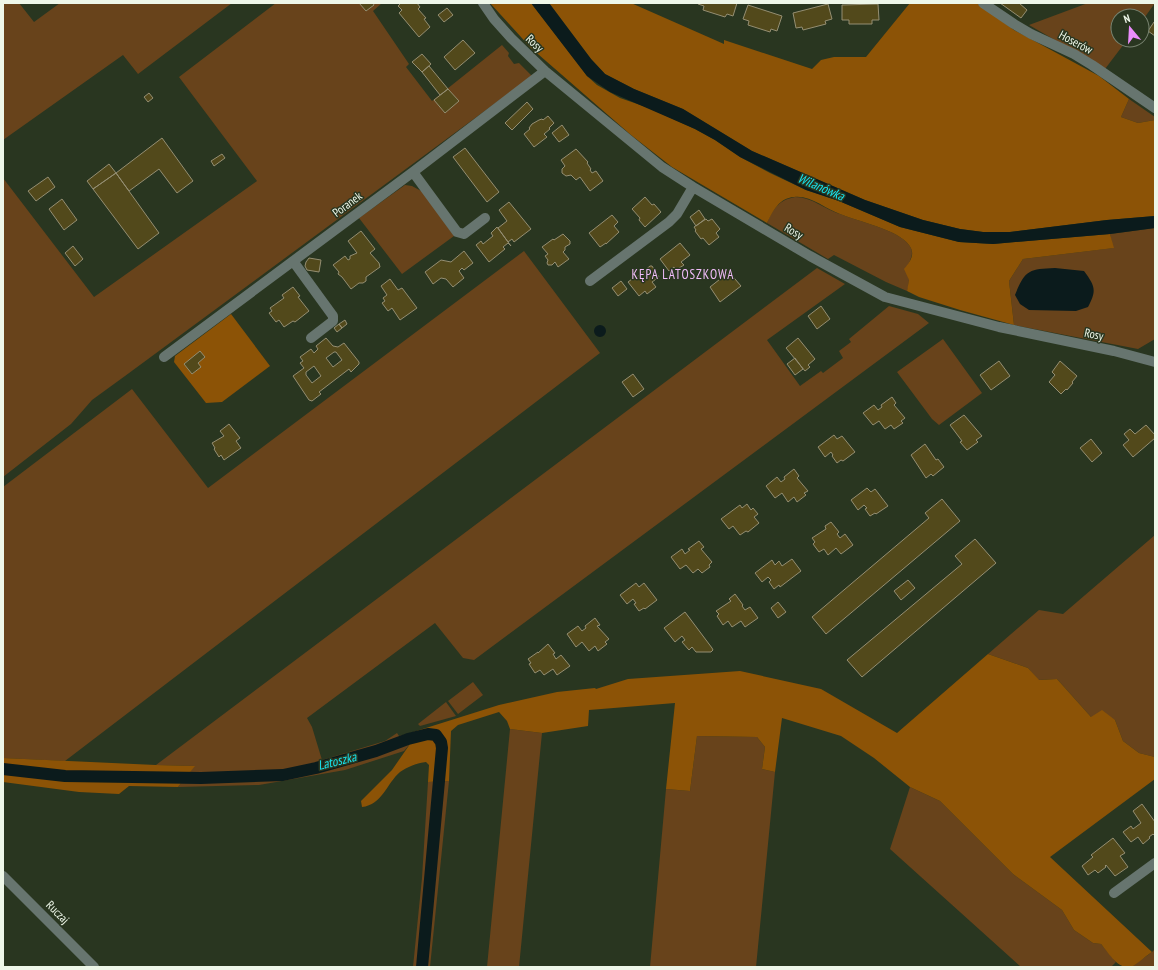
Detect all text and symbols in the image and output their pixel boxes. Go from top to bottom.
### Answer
north arrow [1110,8,1150,48]
text: N [1122,11,1132,26]
street label: Hoserów [1057,27,1096,58]
street label: Rosy [523,31,547,55]
water label: Wilanówka [795,170,848,205]
street label: Poranek [329,188,365,220]
street label: Rosy [782,220,806,243]
district label: KĘPA LATOSZKOWA [632,266,734,283]
street label: Rosy [1083,325,1105,343]
water label: Latoszka [316,748,359,774]
street label: Ruczaj [43,897,73,927]

